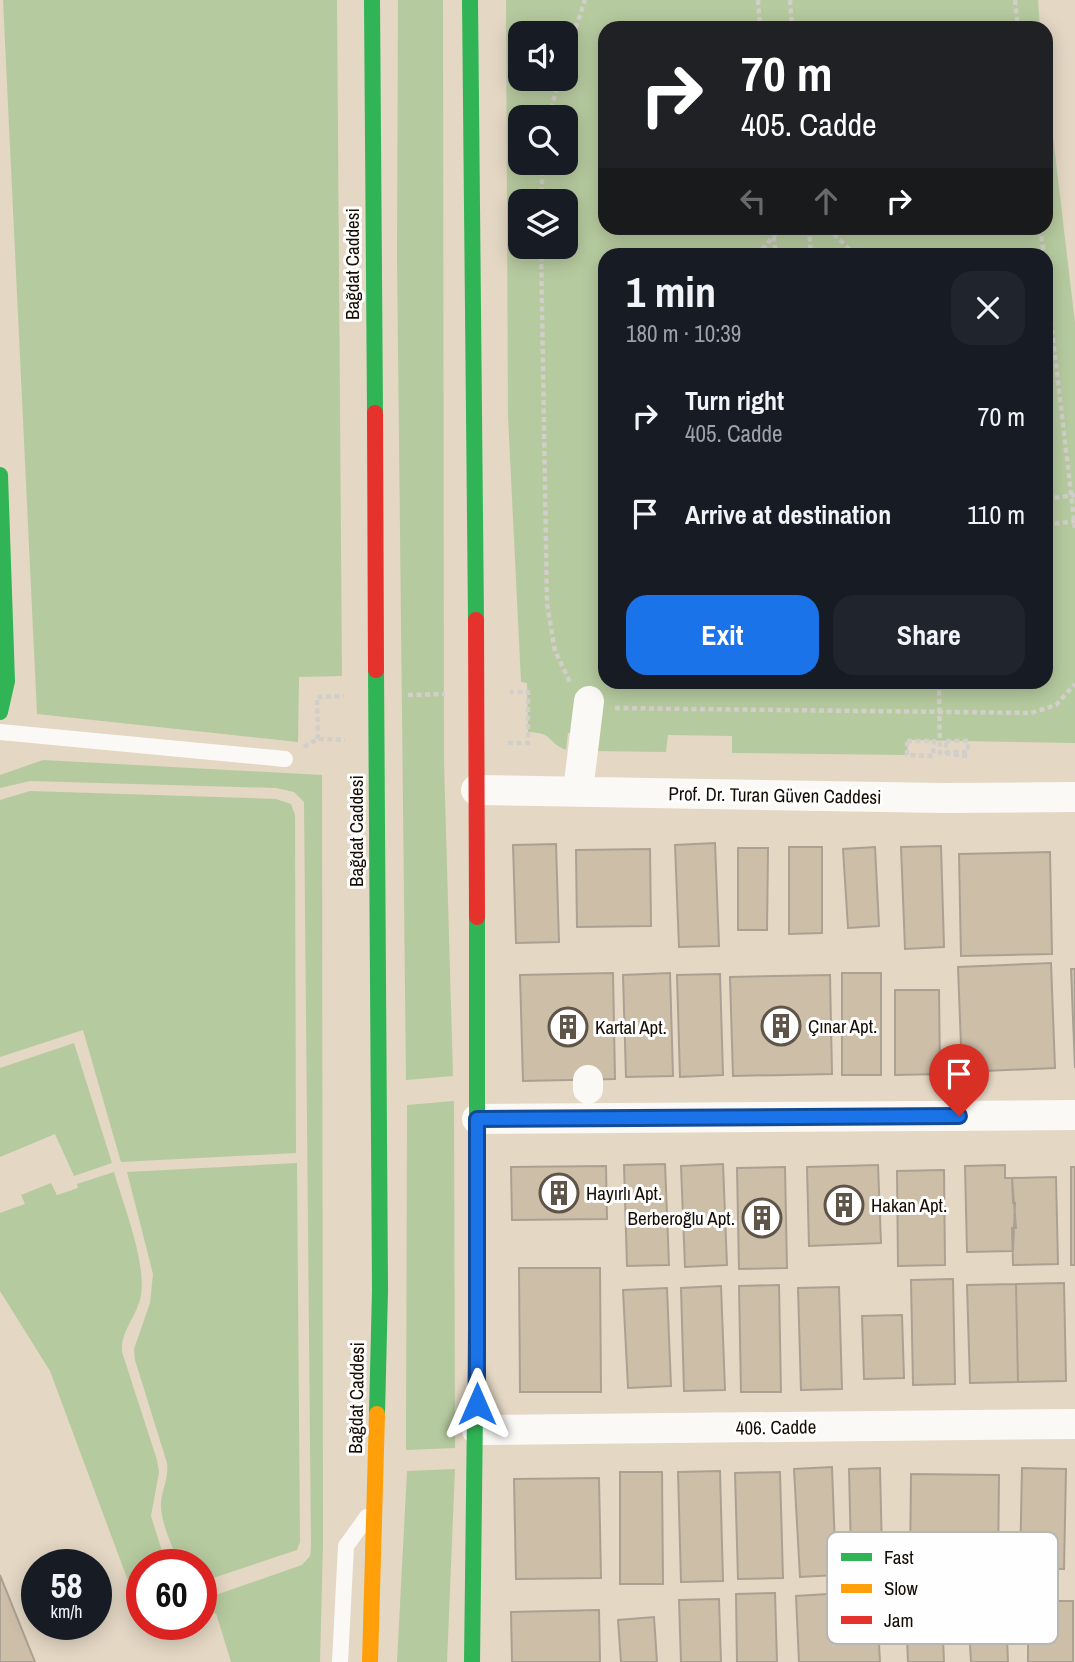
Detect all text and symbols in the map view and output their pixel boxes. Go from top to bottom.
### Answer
map controls [508,21,578,259]
button: sound [508,21,578,91]
text: 70 m [741,40,833,106]
icon: right [626,49,717,140]
text: 405. Cadde [741,103,877,146]
button: search [508,105,578,175]
icon: left [734,182,772,220]
icon: ahead [807,182,845,220]
icon: right [880,182,918,220]
button: layers [508,189,578,259]
street label: Bağdat Caddesi [339,208,365,320]
text: 1 min [626,264,716,320]
button: close [951,271,1025,345]
text: 180 m · 10:39 [626,318,741,349]
text: Turn right [685,383,784,418]
icon: right [626,397,664,435]
text: 70 m [978,399,1025,434]
text: 405. Cadde [685,418,783,449]
icon: arrive [626,495,664,533]
text: Arrive at destination [685,497,891,532]
text: 110 m [967,497,1025,532]
button: Exit [626,595,819,675]
button: Share [833,595,1025,675]
street label: Bağdat Caddesi [343,775,369,887]
street label: Prof. Dr. Turan Güven Caddesi [668,780,882,810]
building icon: Çınar Apt. [760,1005,802,1047]
building icon: Kartal Apt. [547,1006,589,1048]
place label: Çınar Apt. [808,1013,877,1039]
place label: Kartal Apt. [595,1014,667,1040]
pin [929,1044,989,1116]
icon: arrive [940,1055,978,1093]
building icon: Hayırlı Apt. [538,1172,580,1214]
place label: Hayırlı Apt. [586,1180,662,1206]
building icon: Hakan Apt. [823,1184,865,1226]
place label: Hakan Apt. [871,1192,947,1218]
building icon: Berberoğlu Apt. [741,1197,783,1239]
place label: Berberoğlu Apt. [628,1205,735,1231]
street label: Bağdat Caddesi [342,1342,370,1454]
position arrow [440,1367,514,1441]
street label: 406. Cadde [735,1413,817,1441]
legend [827,1532,1058,1644]
text: Fast [884,1544,914,1570]
speed limit sign: 60 [126,1549,217,1640]
text: 58 [51,1562,82,1609]
text: Slow [884,1575,919,1601]
text: km/h [51,1599,83,1624]
text: Jam [884,1607,913,1633]

